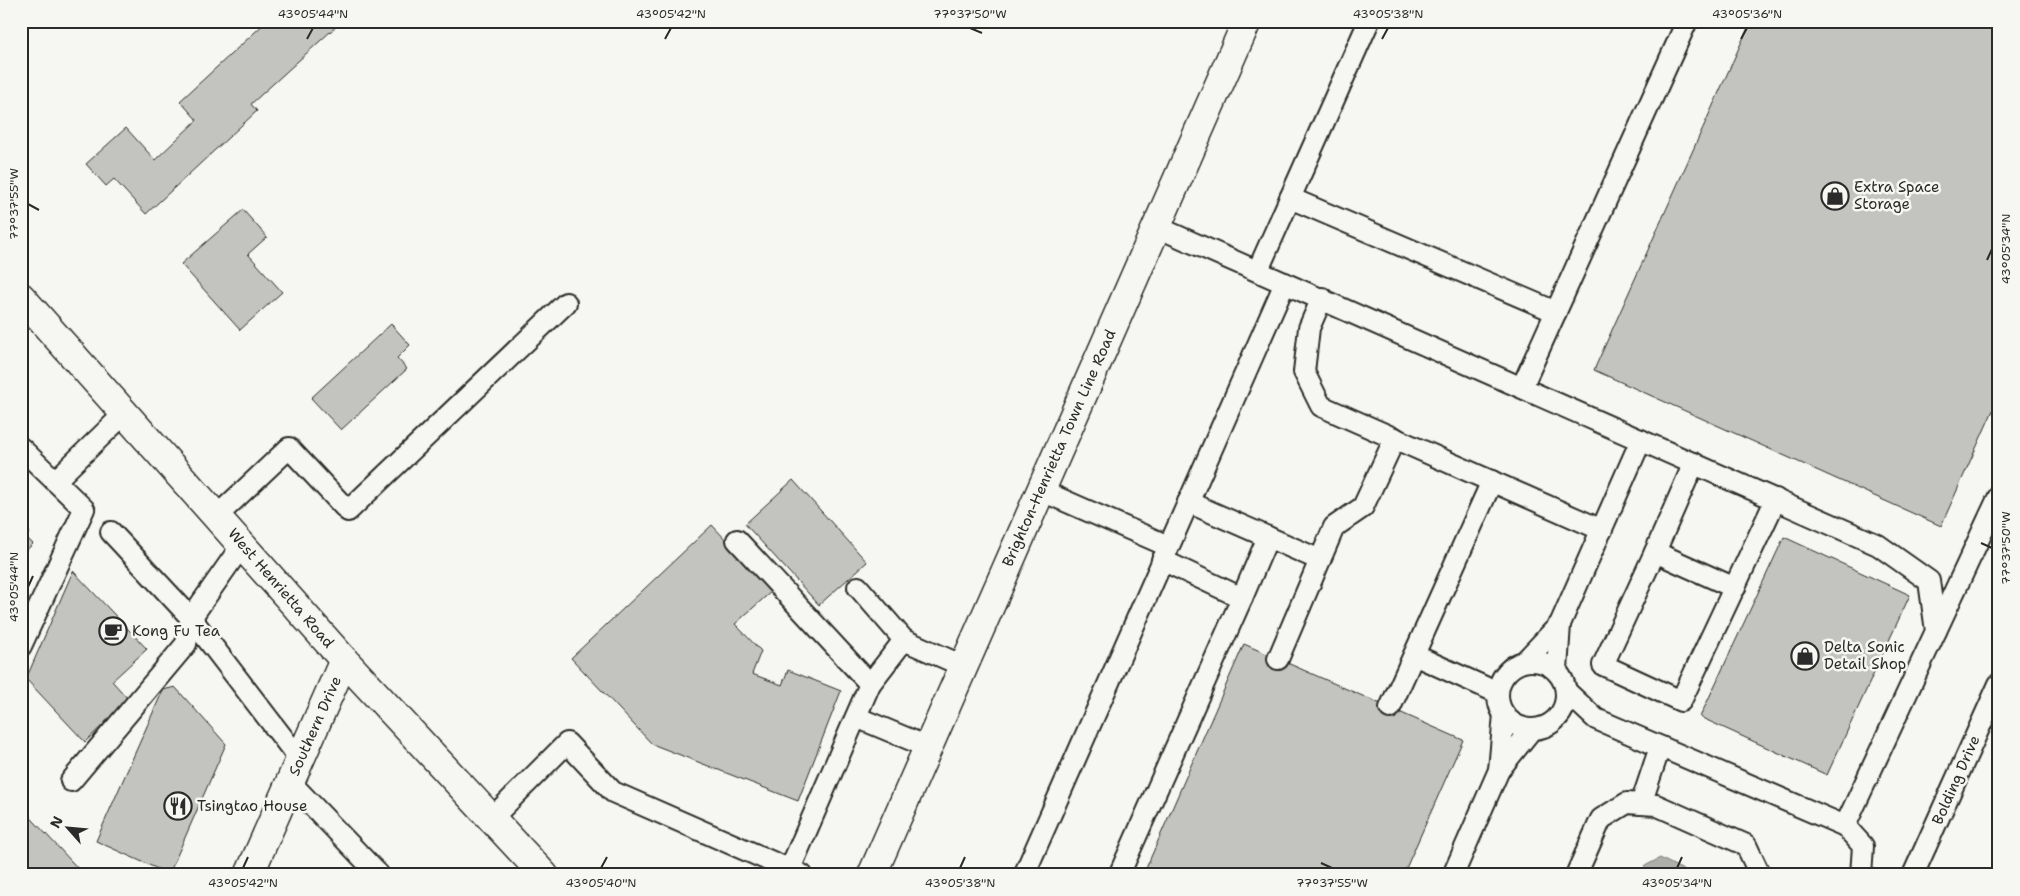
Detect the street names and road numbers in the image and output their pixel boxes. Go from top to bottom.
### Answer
street label: Brighton-Henrietta Town Line Road [997,326,1121,570]
street label: West Henrietta Road [223,524,339,652]
street label: Southern Drive [284,673,346,779]
street label: Bolding Drive [1927,732,1985,828]

